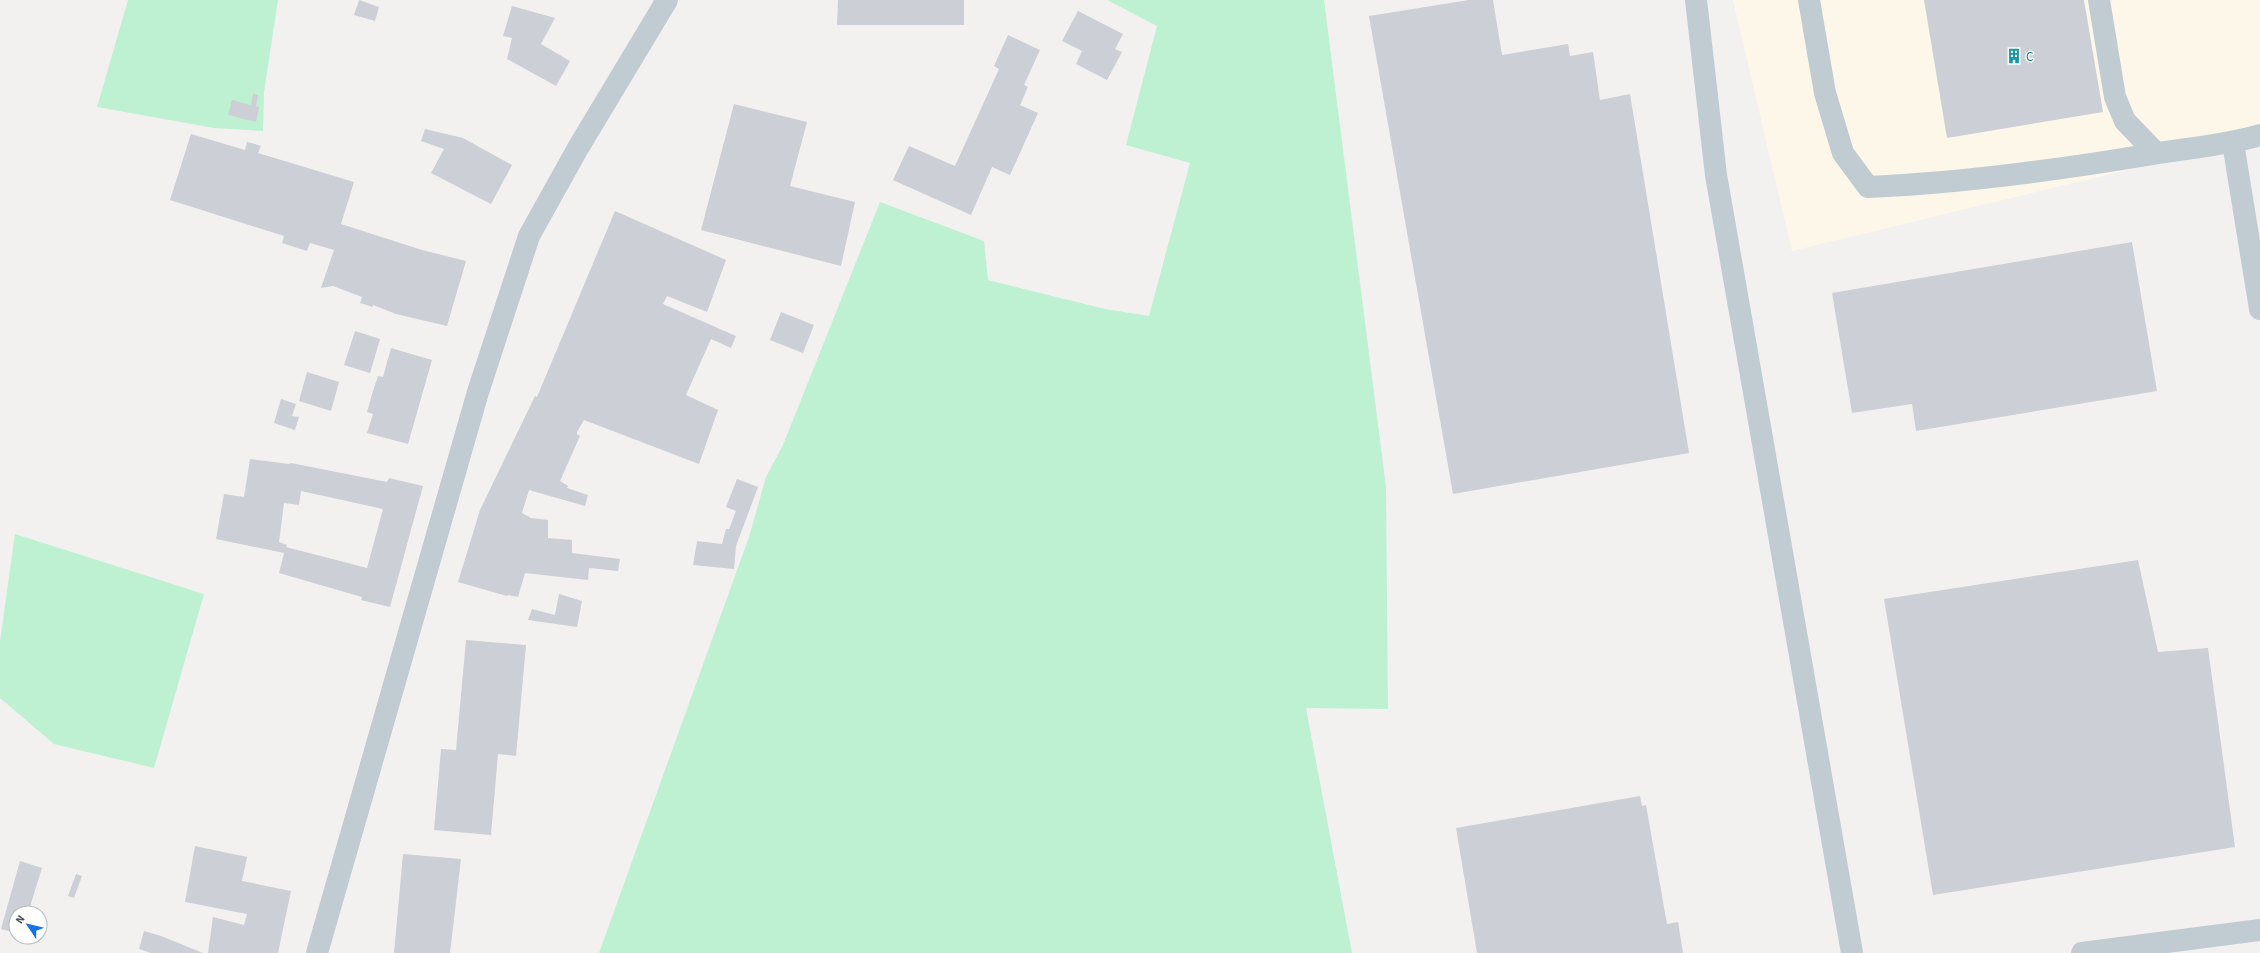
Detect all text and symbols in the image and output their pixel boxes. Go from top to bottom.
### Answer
building icon: C [2005,47,2023,65]
place label: C [2026,48,2033,66]
north arrow [8,905,48,945]
text: N [12,912,28,927]

